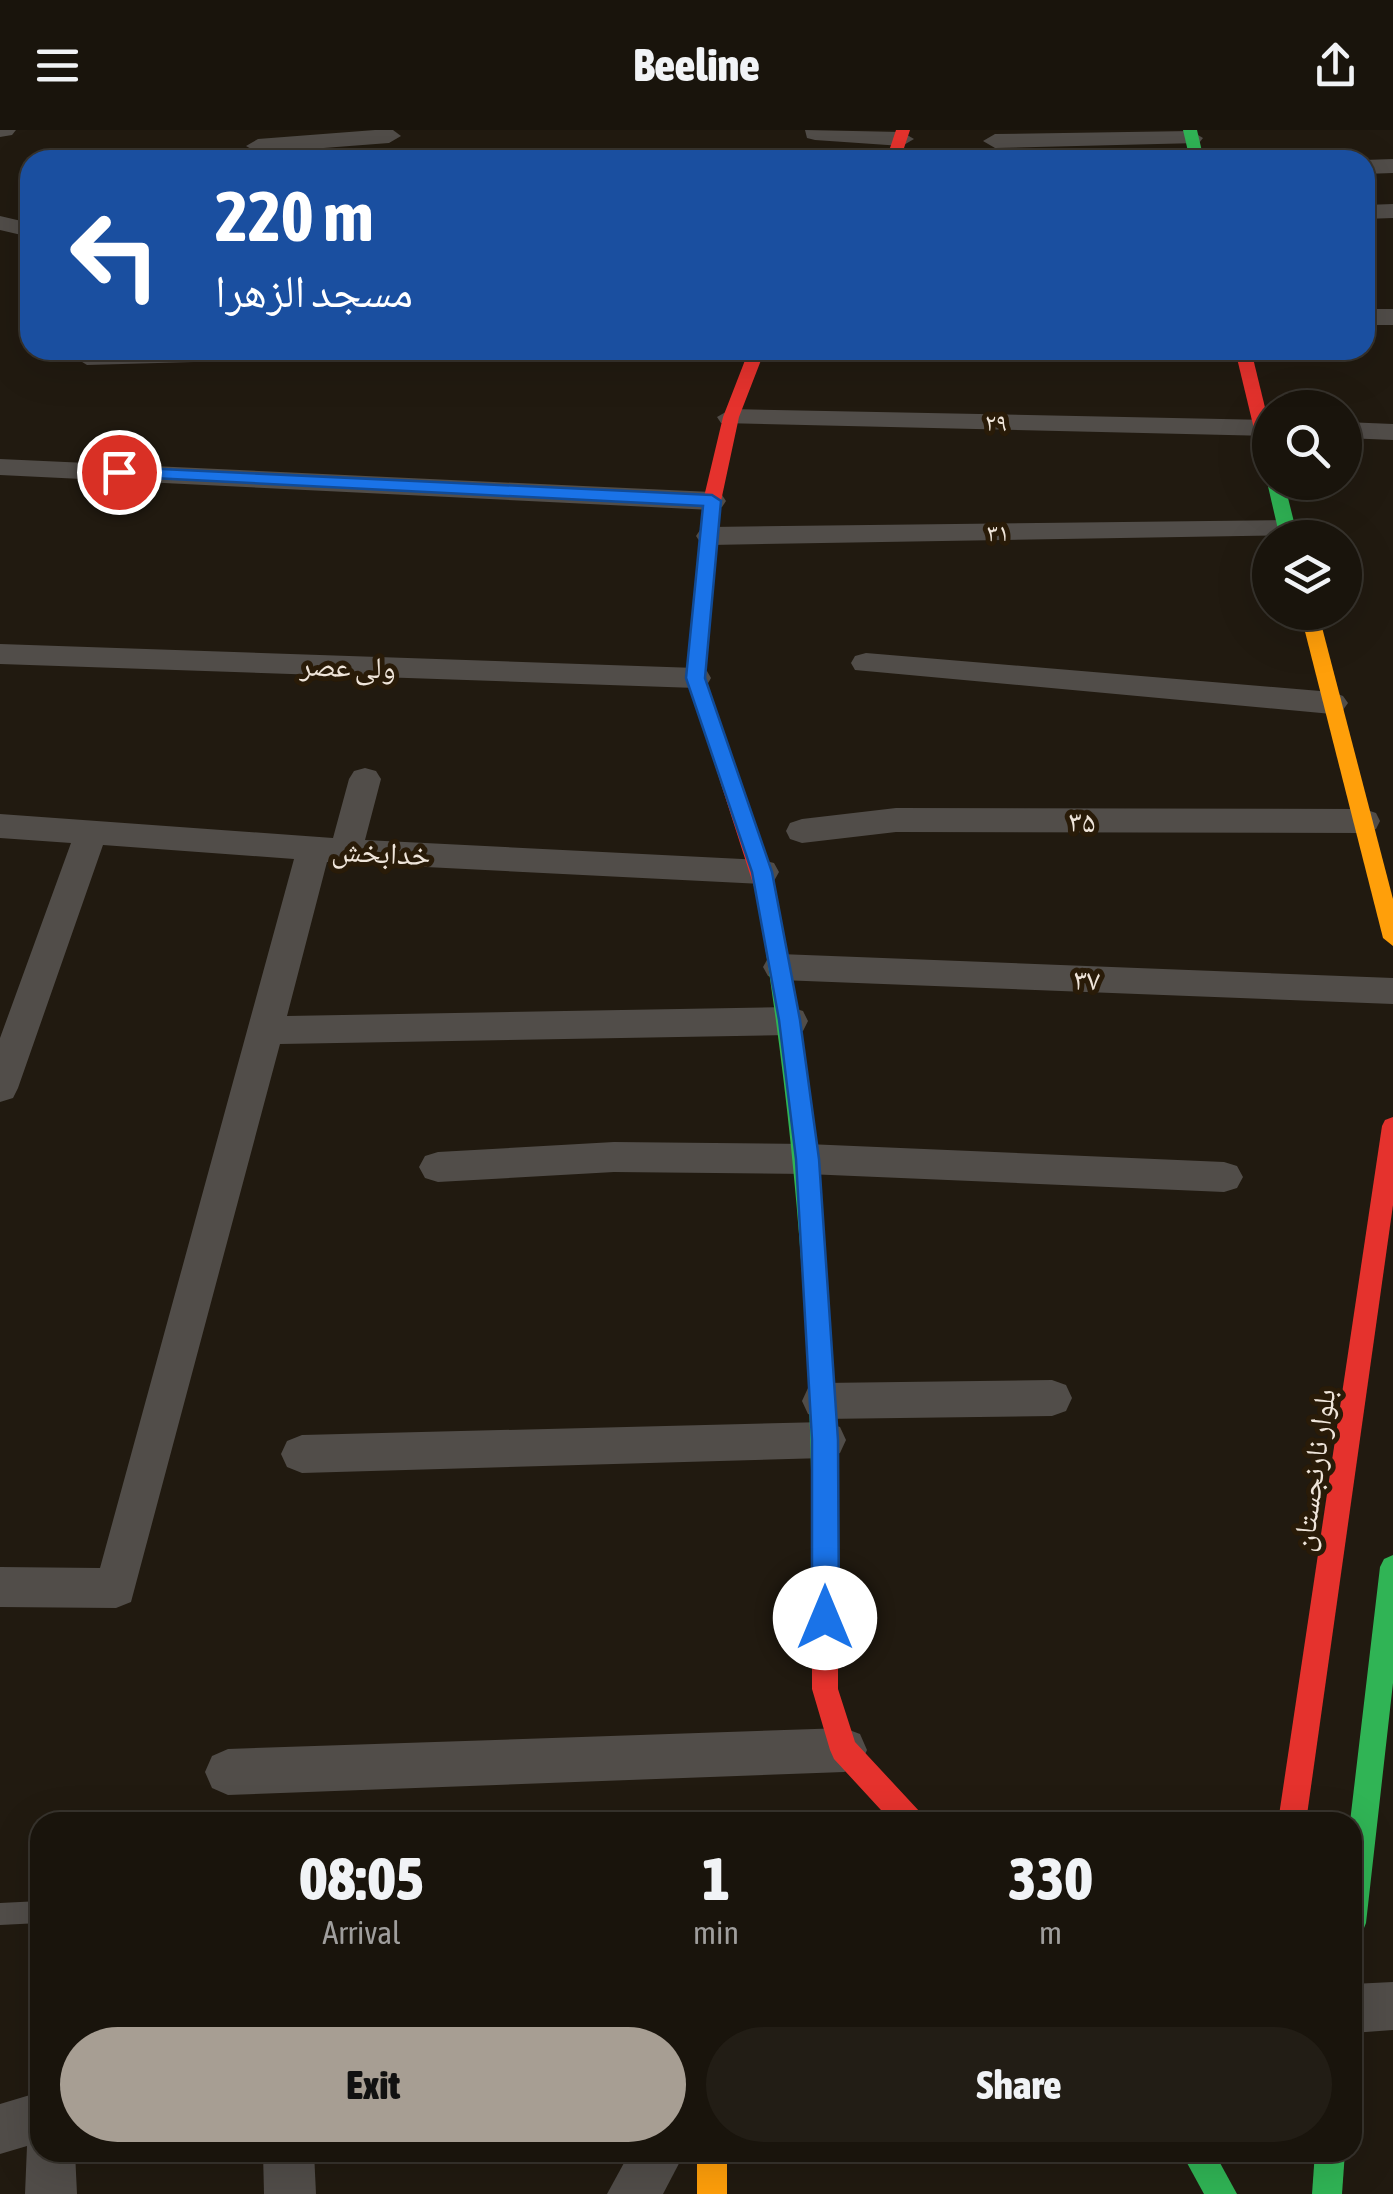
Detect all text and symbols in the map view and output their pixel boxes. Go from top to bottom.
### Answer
icon: menu [30,38,85,93]
icon: share [1308,38,1363,93]
text: Beeline [633,39,760,91]
text: 220 m [215,176,374,256]
icon: left [50,190,180,320]
text: مسجد الزهرا [215,265,413,317]
map controls [1252,390,1362,630]
button: search [1252,390,1362,500]
street label: ۲۹ [985,408,1007,436]
pin [77,430,162,515]
icon: arrive [92,445,147,500]
street label: ۳۱ [987,518,1009,546]
button: layers [1252,520,1362,630]
street label: ولی عصر [298,647,396,687]
street label: ۳۵ [1069,804,1095,838]
street label: خدابخش [330,832,431,874]
street label: ۳۷ [1073,962,1101,996]
street label: بلوار نارنجستان [1285,1386,1343,1554]
position arrow [773,1566,877,1670]
text: 08:05 [299,1844,424,1913]
text: 1 [702,1844,730,1913]
text: 330 [1008,1844,1093,1913]
text: Arrival [322,1914,401,1951]
text: min [693,1914,739,1951]
text: m [1039,1914,1062,1951]
button: Exit [60,2027,686,2142]
button: Share [706,2027,1332,2142]

